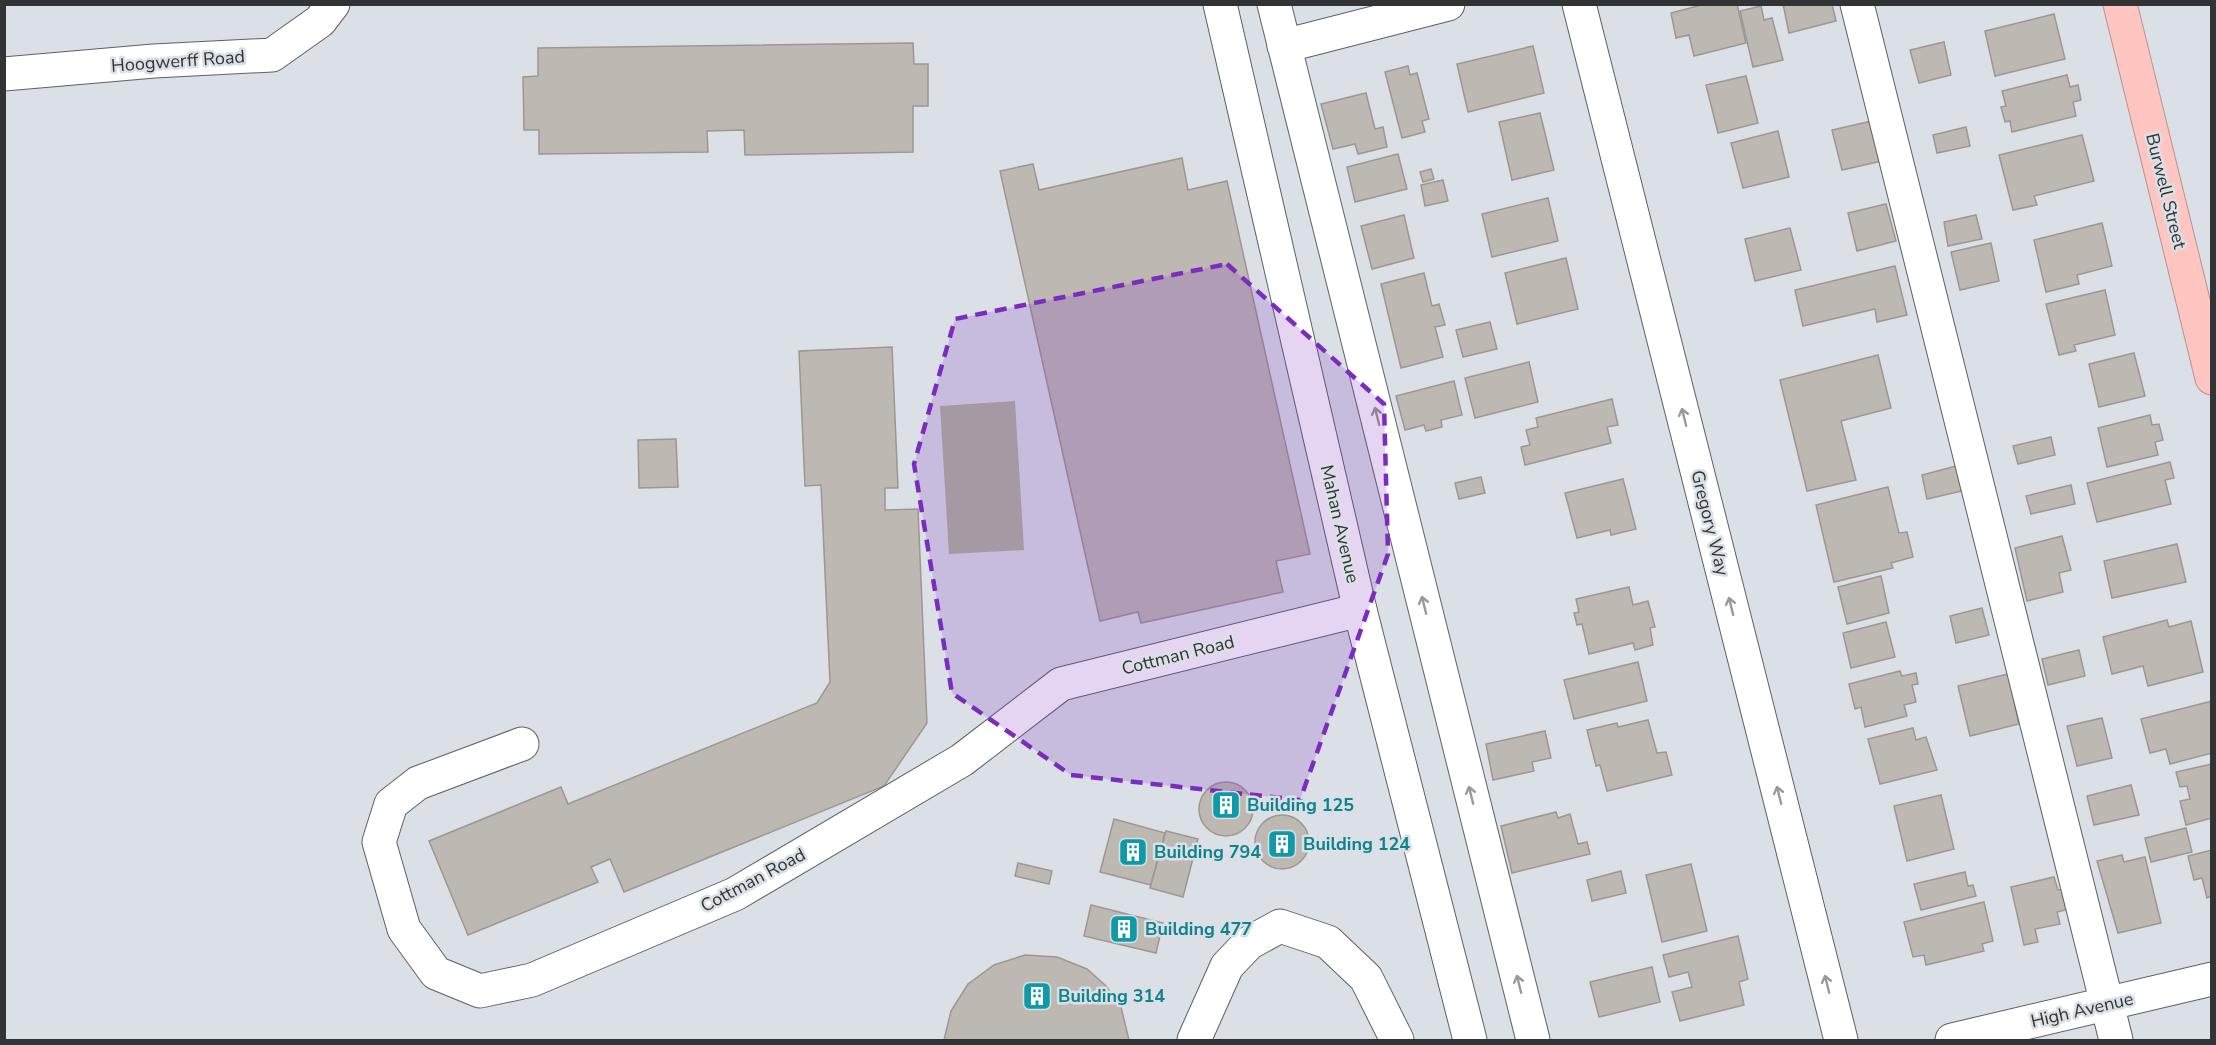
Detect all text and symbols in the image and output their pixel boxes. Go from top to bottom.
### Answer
street label: Hoogwerff Road [110,44,246,78]
street label: Burwell Street [2140,131,2192,252]
one-way arrow [1370,407,1382,426]
one-way arrow [1677,407,1689,426]
street label: Mahan Avenue [1315,462,1365,586]
street label: Gregory Way [1685,468,1735,579]
one-way arrow [1418,596,1430,615]
one-way arrow [1725,597,1737,616]
street label: Cottman Road [1119,629,1237,681]
one-way arrow [1465,785,1477,804]
one-way arrow [1773,786,1784,805]
building icon: Building 125 [1210,789,1242,821]
place label: Building 125 [1247,793,1354,817]
building icon: Building 124 [1266,828,1298,860]
place label: Building 124 [1303,832,1410,856]
building icon: Building 794 [1117,836,1149,868]
place label: Building 794 [1154,840,1261,864]
street label: Cottman Road [696,842,810,918]
building icon: Building 477 [1108,913,1140,945]
place label: Building 477 [1145,917,1252,941]
one-way arrow [1512,975,1524,994]
one-way arrow [1820,975,1832,994]
building icon: Building 314 [1021,980,1053,1012]
place label: Building 314 [1058,984,1165,1008]
street label: High Avenue [2028,987,2136,1033]

